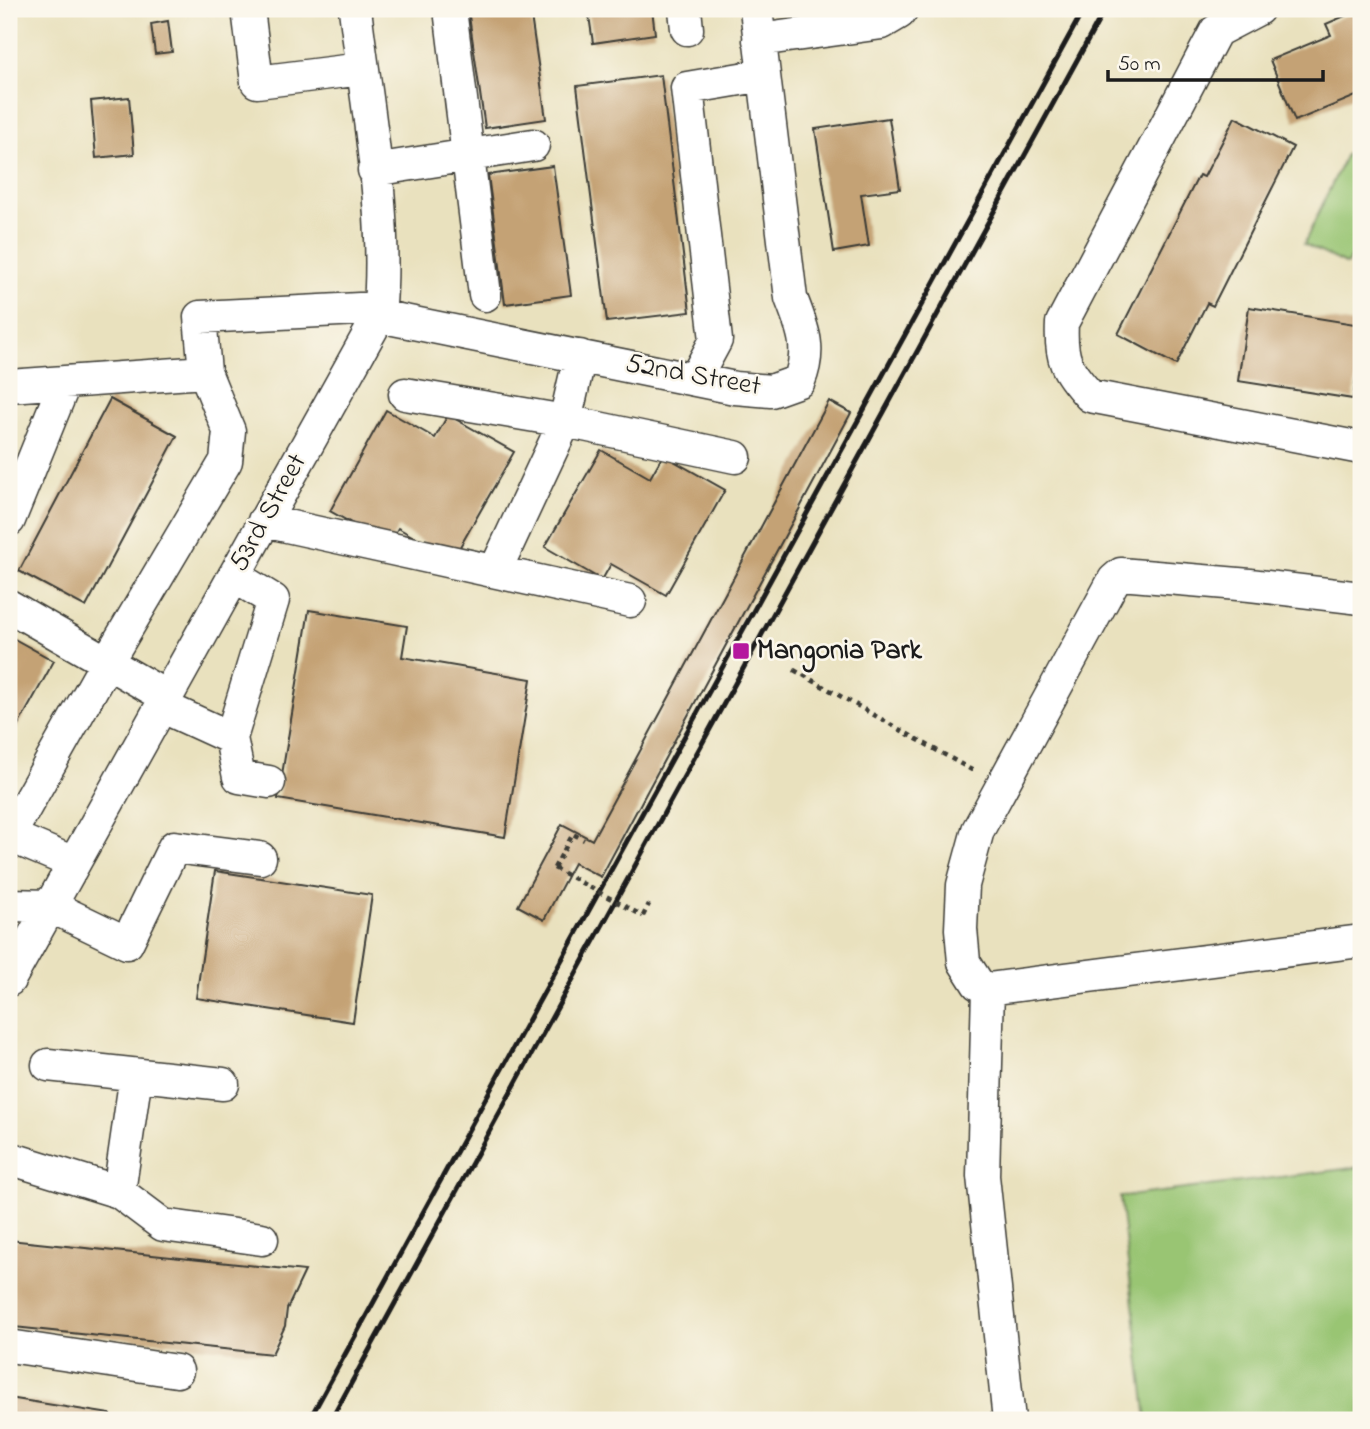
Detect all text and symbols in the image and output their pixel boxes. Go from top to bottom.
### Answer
scale bar [1108,38,1323,82]
text: 50 m [1118,50,1161,80]
street label: 52nd Street [622,344,764,408]
street label: 53rd Street [220,446,318,580]
place label: Mangonia Park [757,631,922,673]
marker: Mangonia Park [731,641,751,661]

